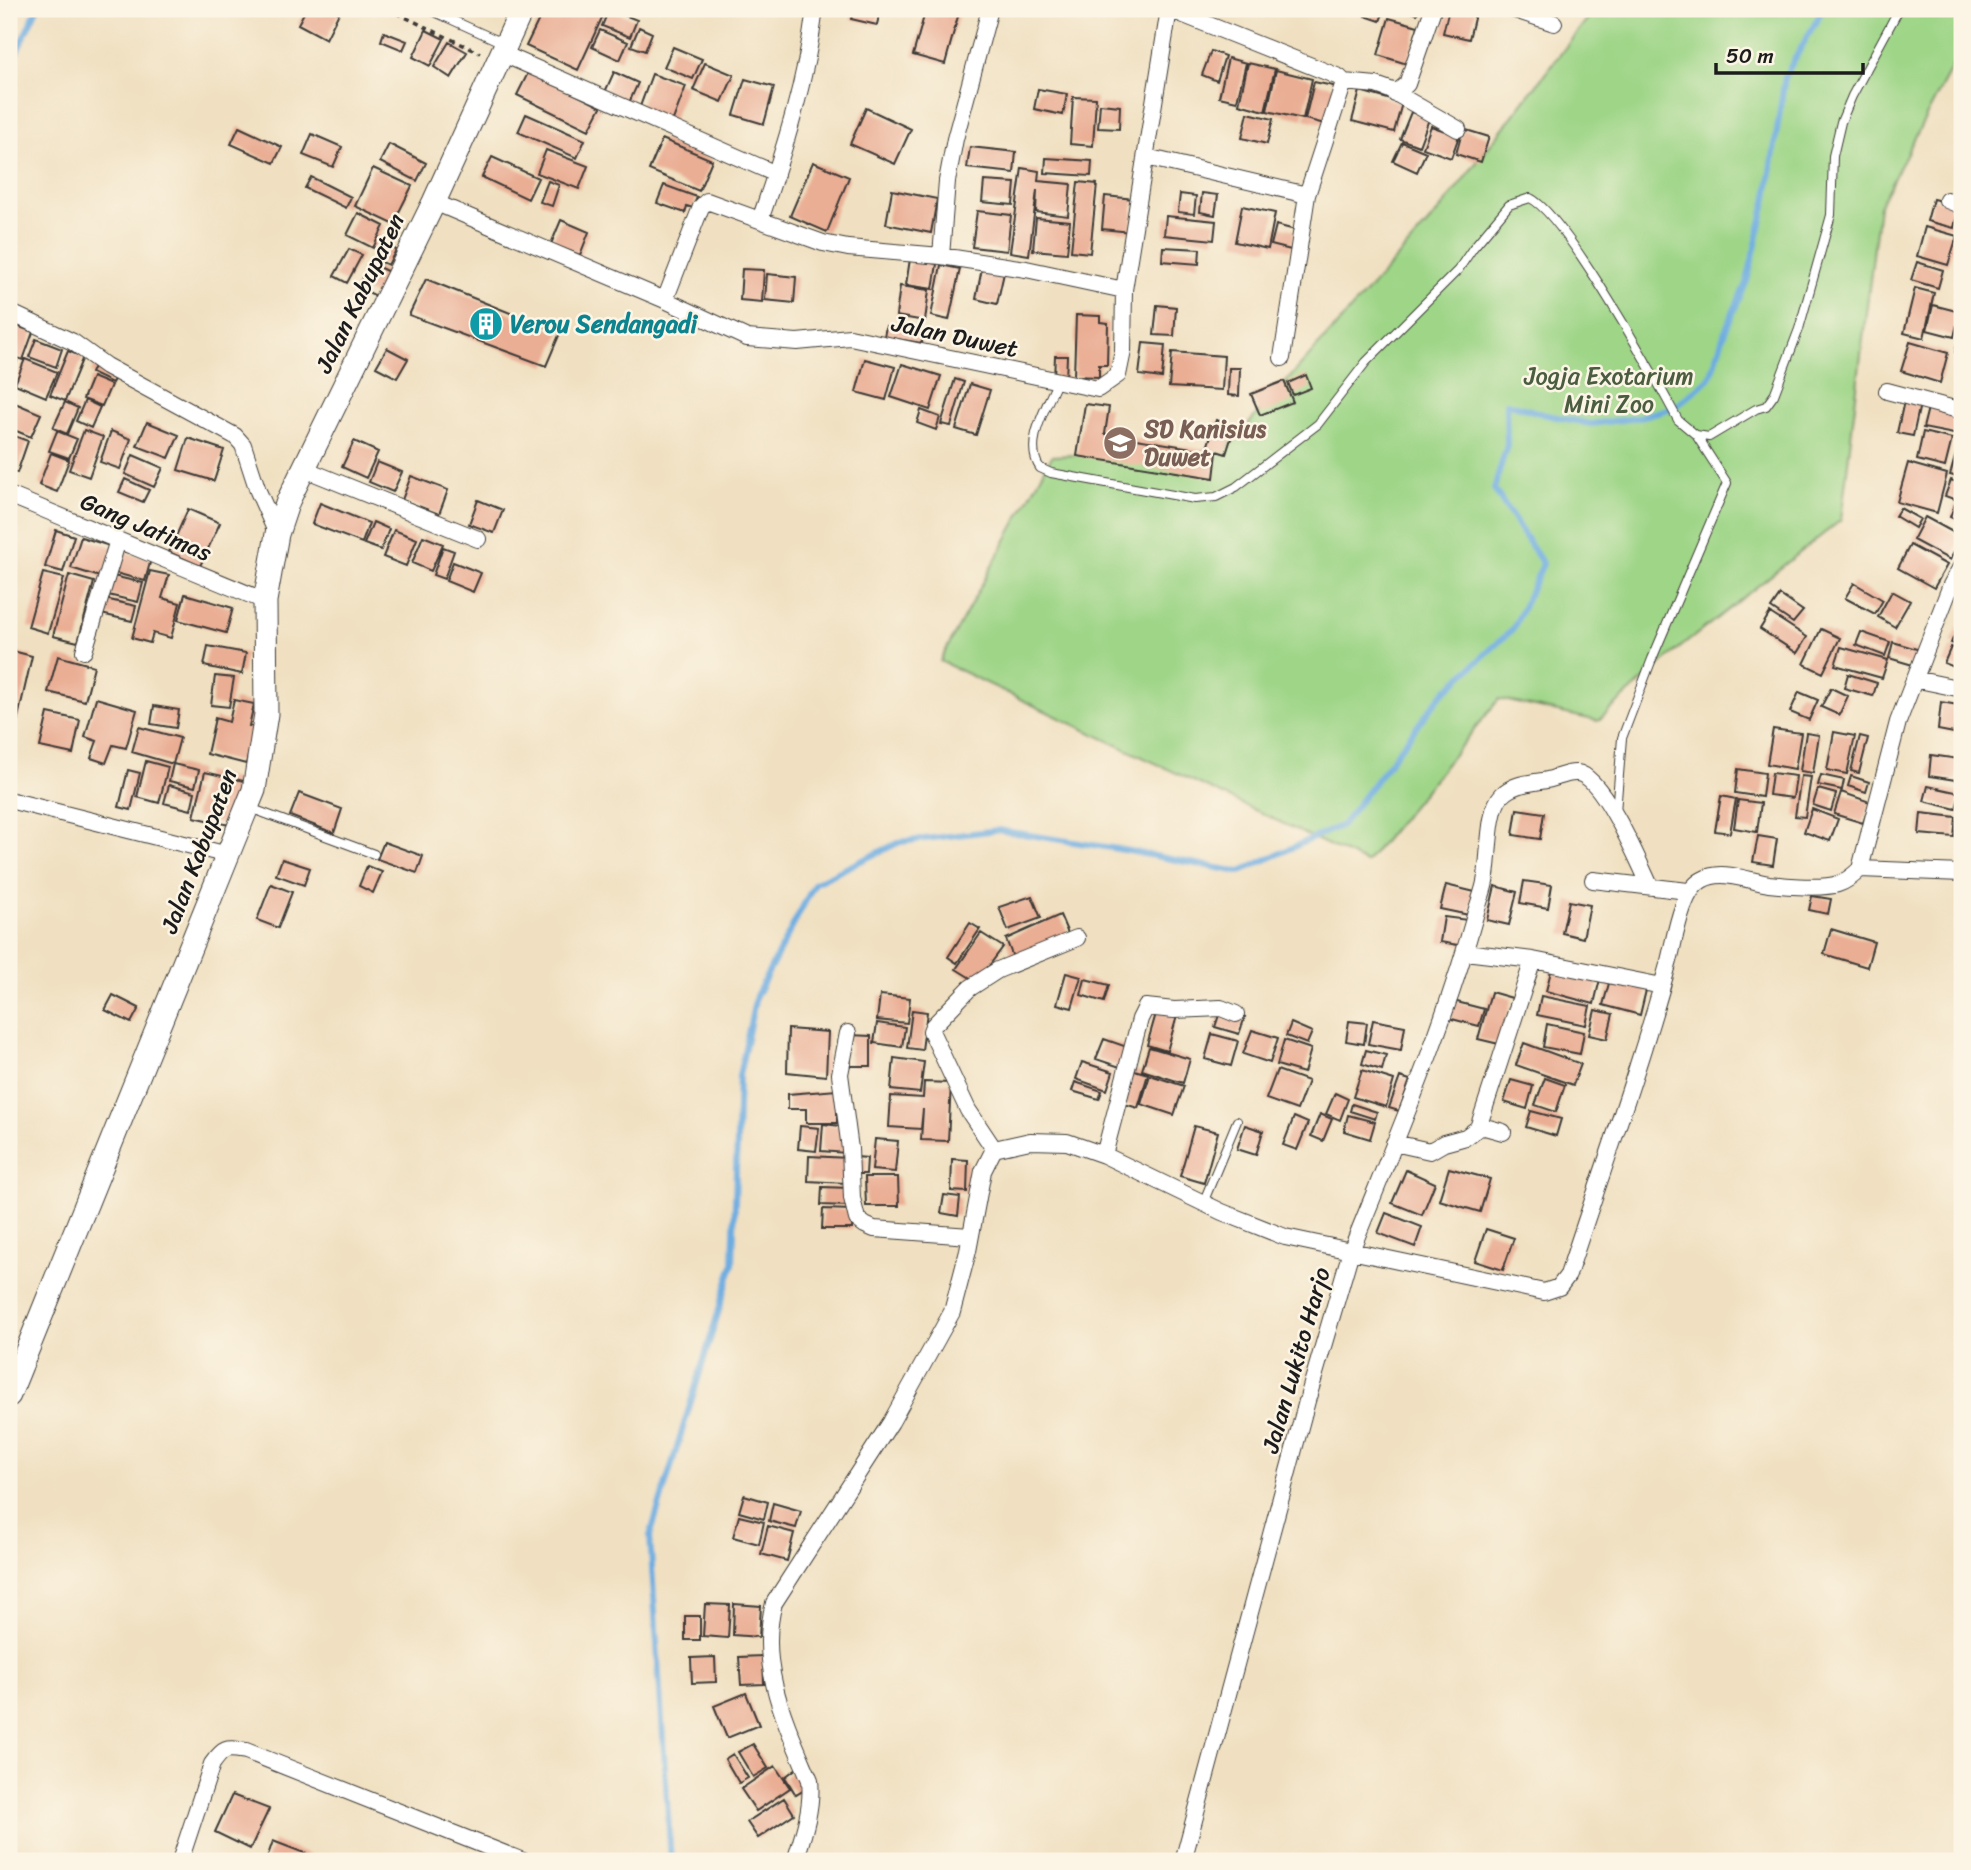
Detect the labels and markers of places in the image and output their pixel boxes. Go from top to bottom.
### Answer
place label: Verou Sendangadi [510,303,699,345]
building icon: Verou Sendangadi [467,305,505,343]
place label: SD Kanisius Duwet [1143,408,1267,478]
school or university icon: SD Kanisius Duwet [1101,424,1139,462]

